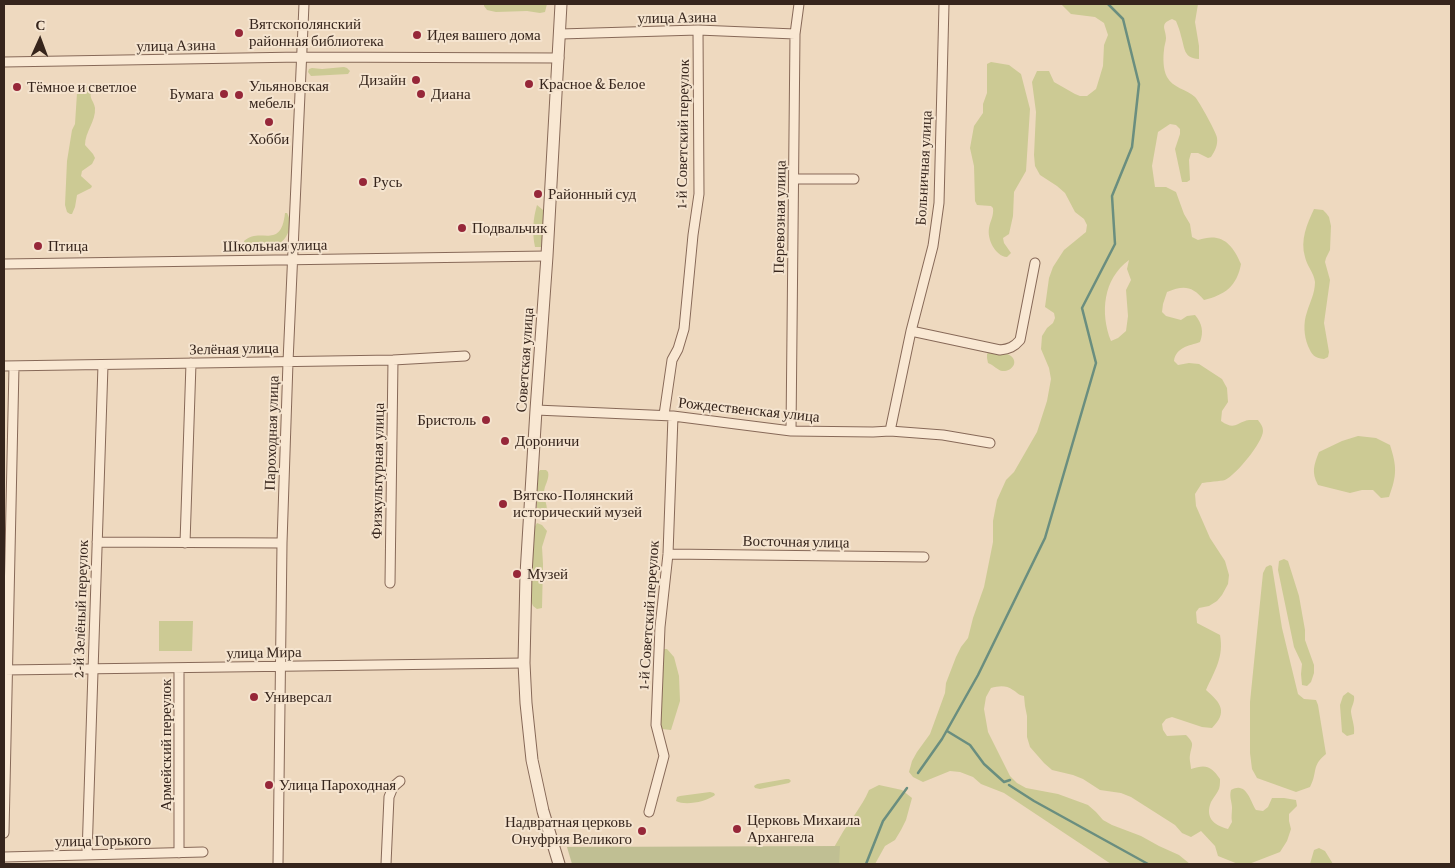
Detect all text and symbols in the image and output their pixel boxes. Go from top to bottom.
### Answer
street label: улица Азина [637,8,717,28]
north arrow [15,15,65,65]
place label: Вятскополянский районная библиотека [249,15,384,50]
text: С [35,17,46,33]
place label: Идея вашего дома [427,26,541,44]
marker: Вятскополянский районная библиотека [233,27,245,39]
marker: Идея вашего дома [411,29,423,41]
street label: улица Азина [136,36,216,56]
street label: 1-й Советский переулок [673,59,693,209]
place label: Дизайн [359,71,406,89]
marker: Дизайн [410,74,422,86]
place label: Красное & Белое [539,75,645,93]
place label: Ульяновская мебель [249,77,329,112]
place label: Тёмное и светлое [27,78,137,96]
marker: Красное & Белое [523,78,535,90]
marker: Тёмное и светлое [11,81,23,93]
place label: Бумага [170,85,214,103]
place label: Диана [431,85,471,103]
marker: Бумага [218,88,230,100]
marker: Диана [415,88,427,100]
marker: Ульяновская мебель [233,89,245,101]
street label: Больничная улица [912,110,936,226]
marker: Хобби [263,116,275,128]
place label: Хобби [249,130,289,148]
street label: Перевозная улица [770,160,790,274]
place label: Русь [373,173,402,191]
marker: Русь [357,176,369,188]
place label: Районный суд [548,185,636,203]
marker: Районный суд [532,188,544,200]
place label: Подвальчик [472,219,547,237]
marker: Подвальчик [456,222,468,234]
street label: Школьная улица [222,236,328,256]
place label: Птица [48,237,88,255]
marker: Птица [32,240,44,252]
street label: Советская улица [512,307,538,413]
street label: Зелёная улица [189,339,279,359]
street label: Пароходная улица [261,375,283,491]
street label: Рождественская улица [677,394,821,426]
street label: Физкультурная улица [368,403,388,539]
place label: Бристоль [417,411,476,429]
marker: Бристоль [480,414,492,426]
place label: Дороничи [515,432,579,450]
marker: Дороничи [499,435,511,447]
place label: Вятско-Полянский исторический музей [513,486,642,521]
marker: Вятско-Полянский исторический музей [497,498,509,510]
street label: Восточная улица [742,532,850,552]
street label: 2-й Зелёный переулок [70,540,92,678]
street label: 1-й Советский переулок [635,540,663,690]
place label: Музей [527,565,568,583]
marker: Музей [511,568,523,580]
street label: улица Мира [226,643,302,663]
street label: Армейский переулок [157,679,175,811]
place label: Универсал [264,688,332,706]
marker: Универсал [248,691,260,703]
place label: Улица Пароходная [279,776,396,794]
marker: Улица Пароходная [263,779,275,791]
place label: Церковь Михаила Архангела [747,811,860,846]
place label: Надвратная церковь Онуфрия Великого [505,813,632,848]
marker: Церковь Михаила Архангела [731,823,743,835]
marker: Надвратная церковь Онуфрия Великого [636,825,648,837]
street label: улица Горького [55,831,151,851]

